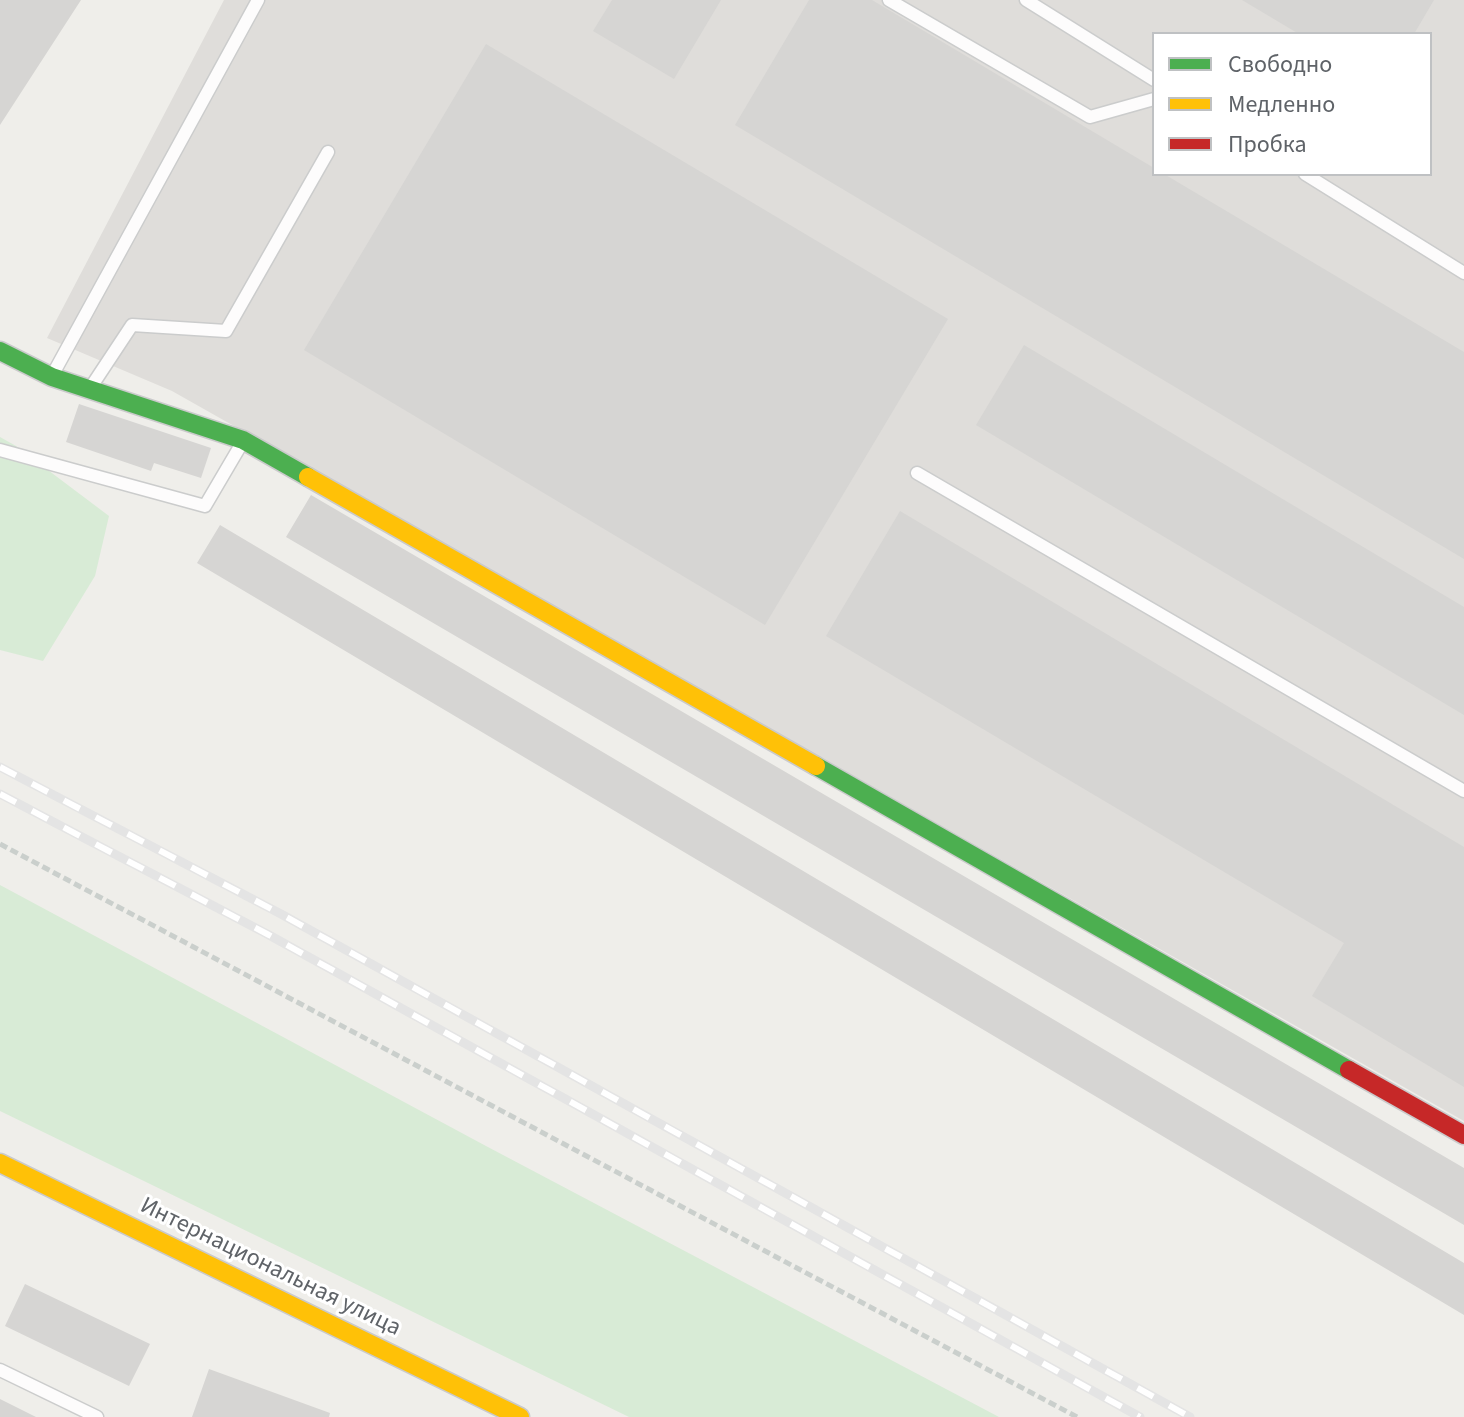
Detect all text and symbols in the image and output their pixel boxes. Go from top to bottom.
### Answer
legend [1152,32,1432,176]
text: Свободно [1228,47,1332,82]
text: Медленно [1228,87,1335,122]
text: Пробка [1228,127,1307,162]
street label: Интернациональная улица [135,1192,405,1344]

